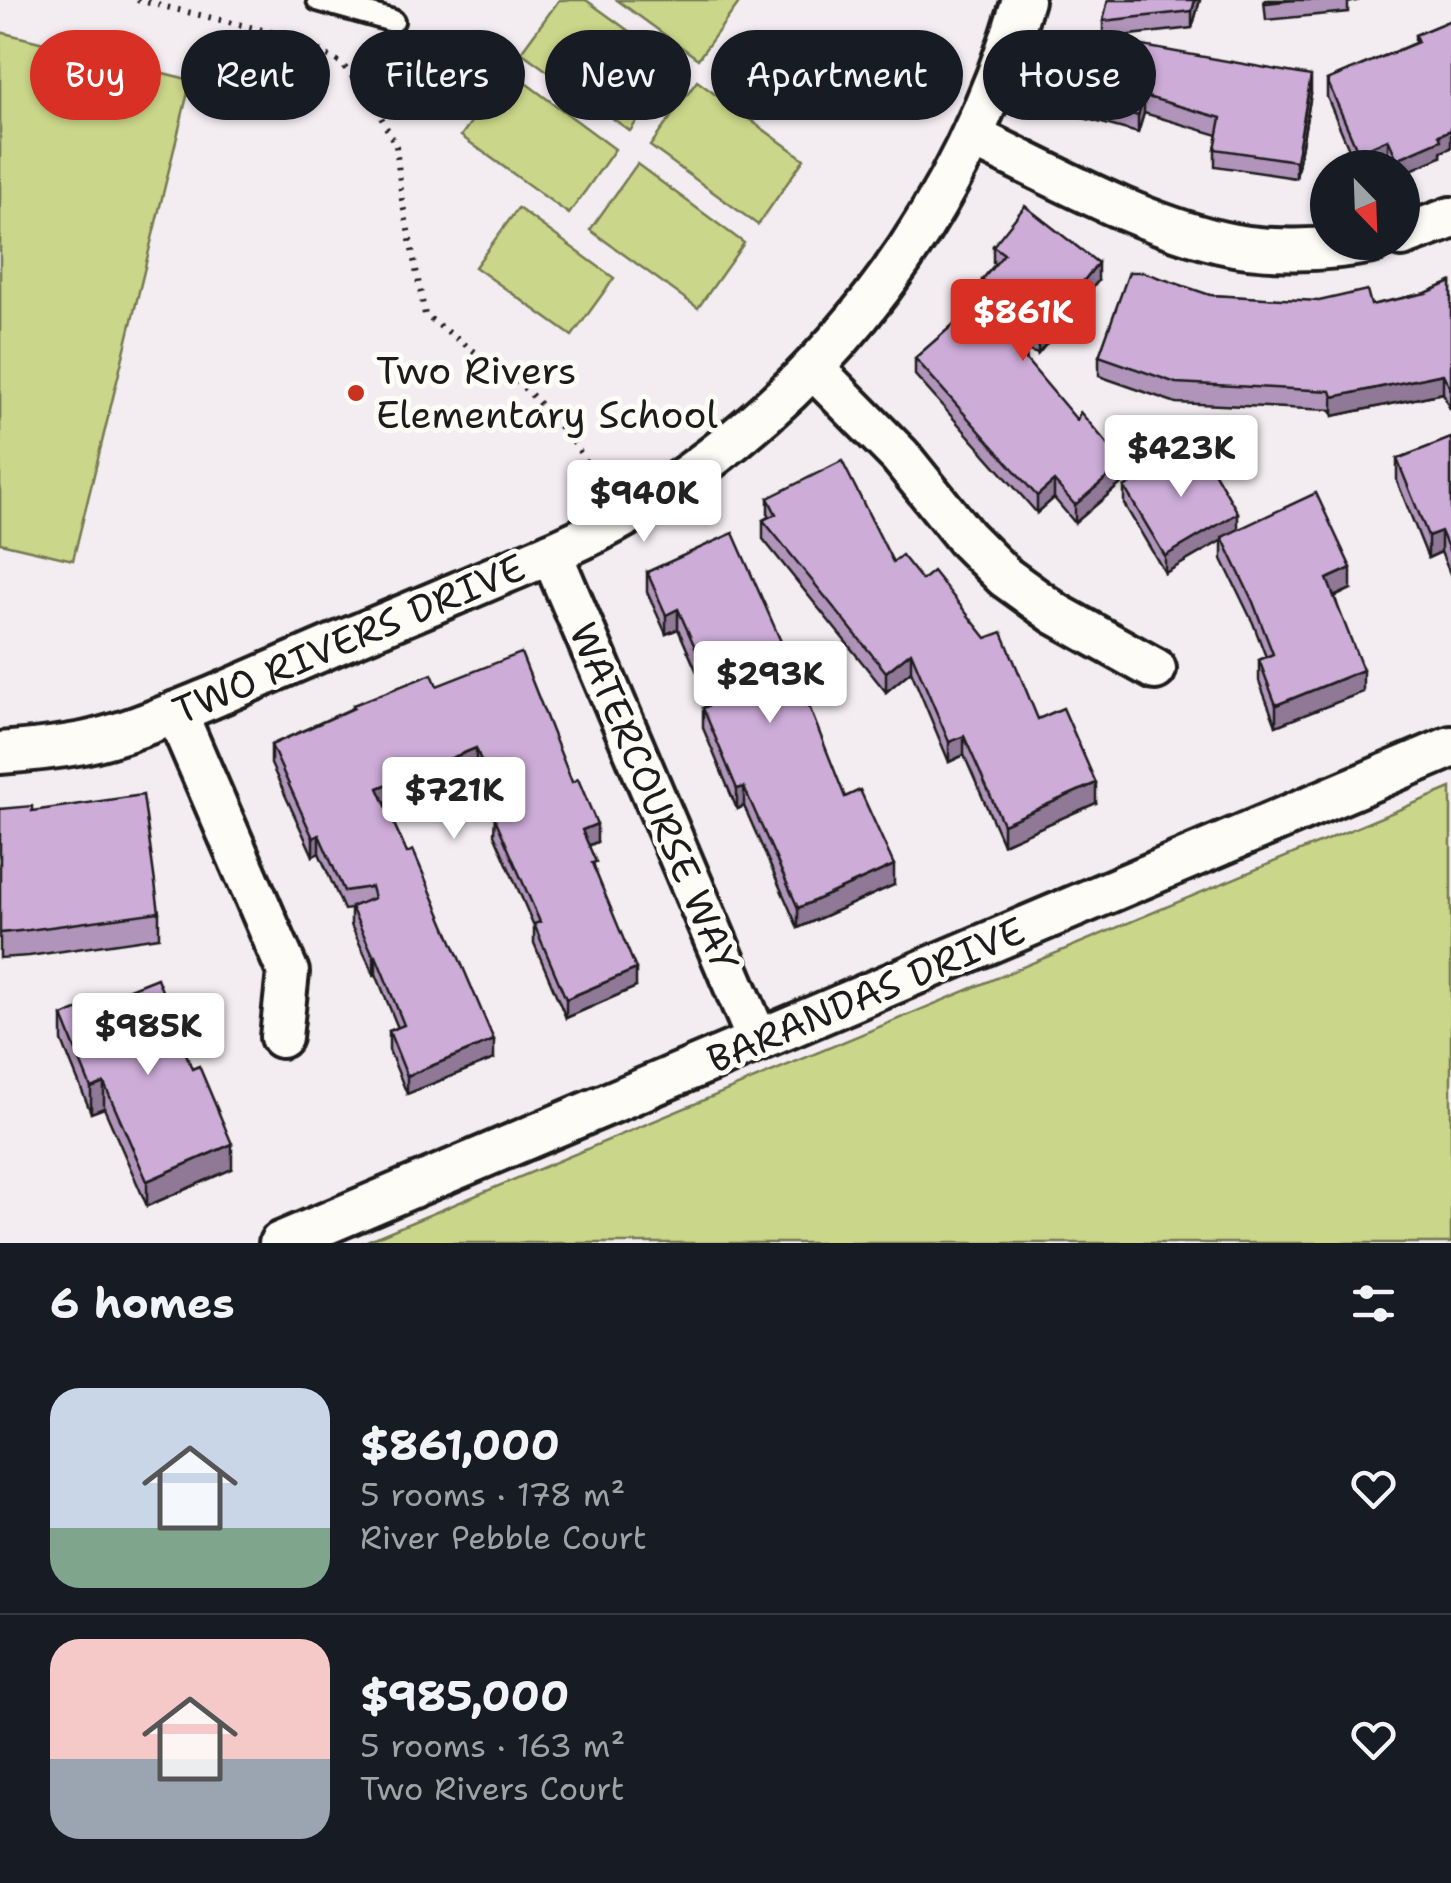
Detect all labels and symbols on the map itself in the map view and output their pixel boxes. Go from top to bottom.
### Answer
north arrow [1310,150,1420,260]
pin: $861K [953,279,1093,364]
place label: Two Rivers Elementary School [376,345,719,440]
marker: Two Rivers Elementary School [345,382,367,404]
pin: $423K [1111,415,1251,500]
pin: $940K [574,460,714,545]
street label: TWO RIVERS DRIVE [165,541,533,736]
street label: WATERCOURSE WAY [558,614,751,979]
pin: $293K [700,641,840,726]
pin: $721K [384,757,524,842]
street label: BARANDAS DRIVE [699,905,1032,1085]
pin: $985K [78,993,218,1078]

